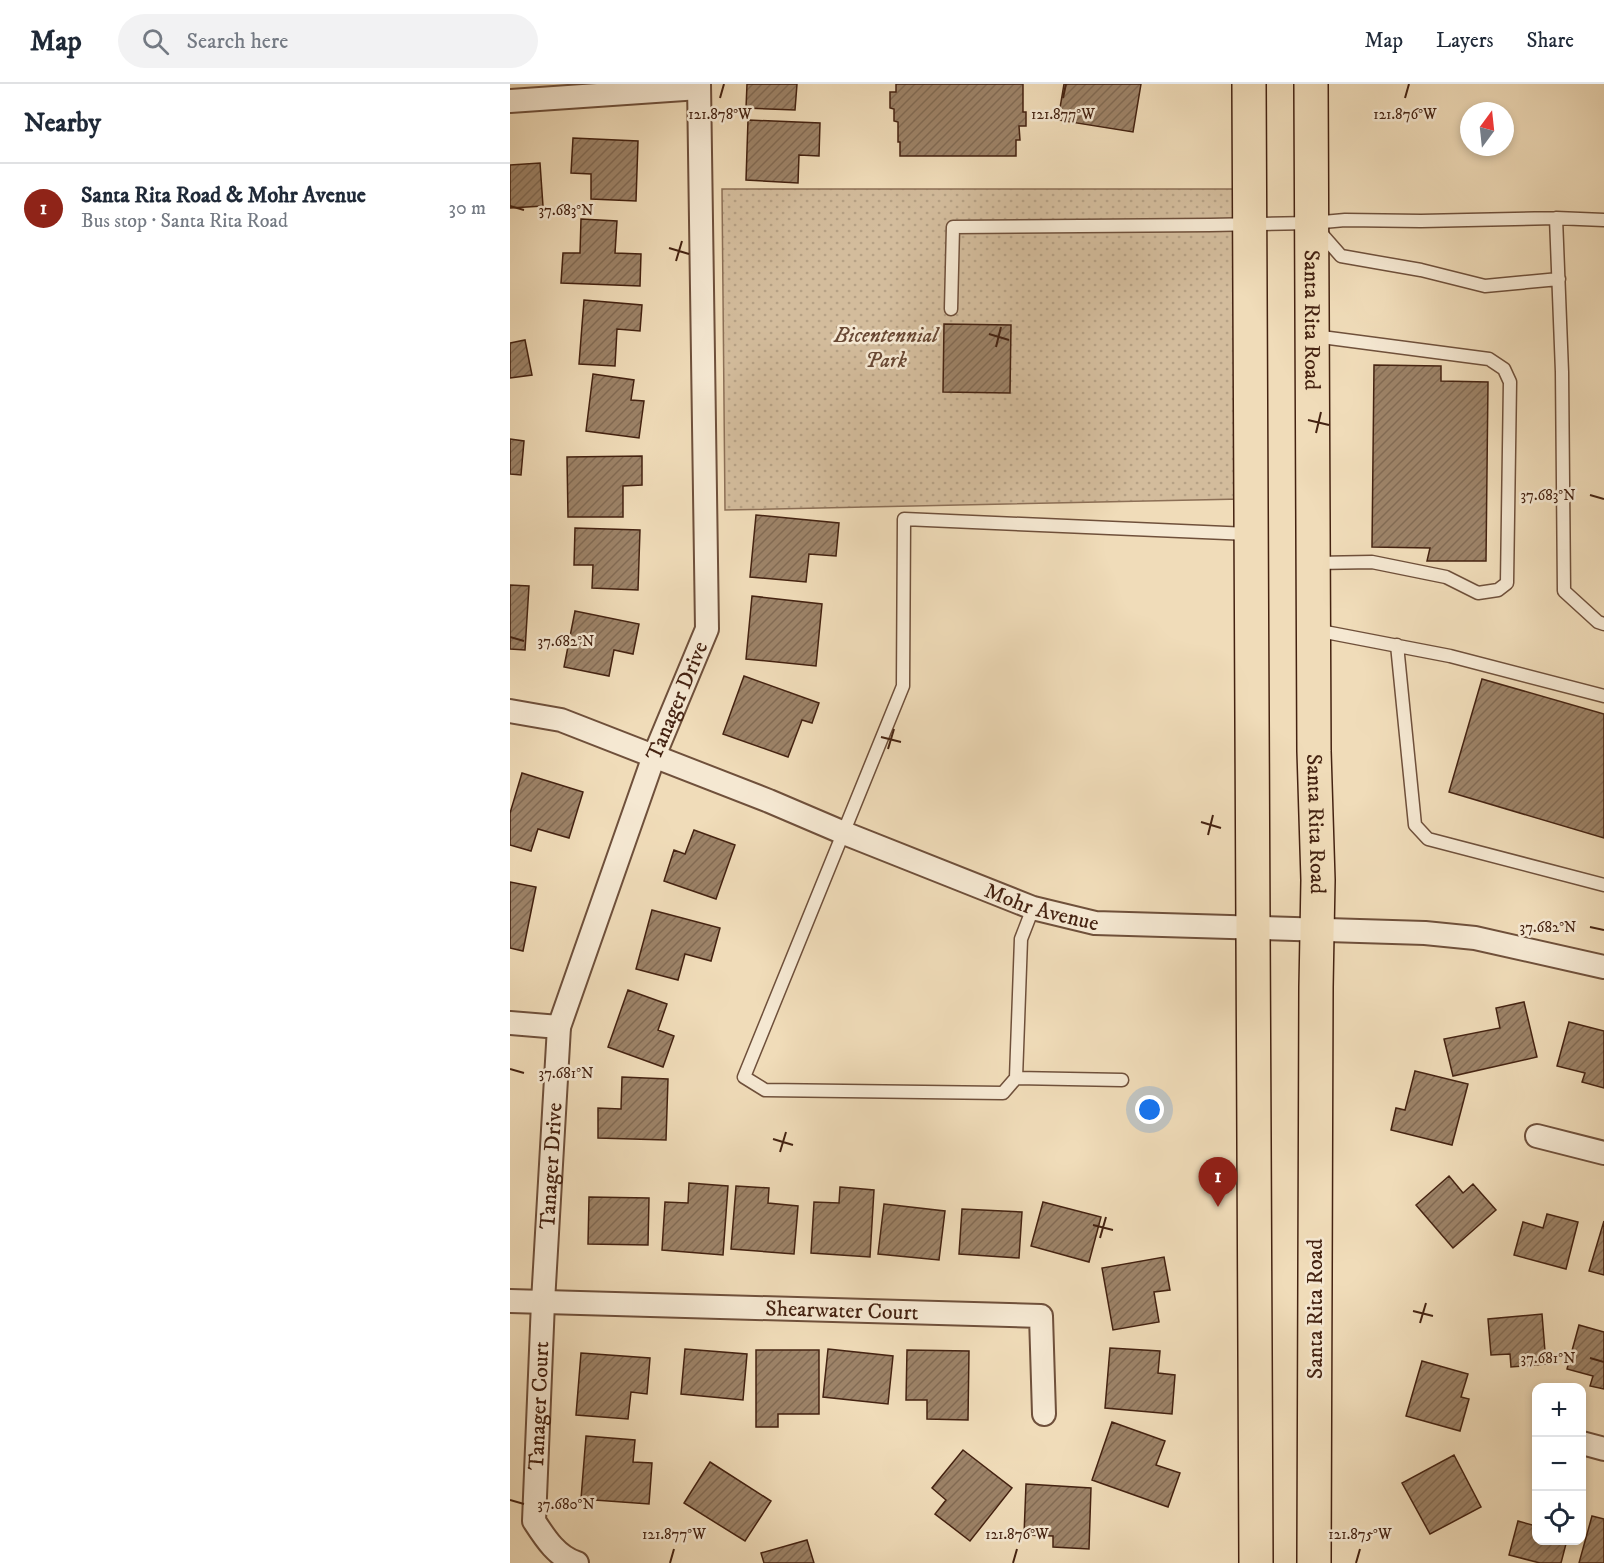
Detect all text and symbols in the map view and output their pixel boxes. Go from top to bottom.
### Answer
search box [118,14,538,68]
text: Map [30,24,82,59]
icon: search [139,25,172,58]
text: Search here [187,28,288,55]
text: Map [1364,28,1403,54]
text: Layers [1436,28,1494,54]
text: Share [1527,28,1574,54]
north arrow [1460,102,1514,156]
text: 121.878°W [688,105,752,124]
text: 121.877°W [1031,105,1095,124]
text: 121.876°W [1373,105,1437,124]
text: Nearby [24,107,101,140]
text: Santa Rita Road & Mohr Avenue [81,182,366,209]
text: 1 [40,196,47,221]
text: 30 m [448,196,486,221]
text: 37.683°N [539,201,593,220]
text: Bus stop · Santa Rita Road [81,209,288,234]
street label: Santa Rita Road [1298,250,1326,390]
park label: Bicentennial Park [833,322,940,374]
text: 37.683°N [1521,486,1575,505]
text: 37.682°N [538,632,594,651]
street label: Tanager Drive [640,637,714,764]
street label: Santa Rita Road [1301,753,1332,894]
street label: Mohr Avenue [981,877,1102,937]
text: 37.682°N [1520,918,1576,937]
text: 37.681°N [539,1064,593,1083]
your location [1135,1095,1164,1124]
street label: Tanager Drive [534,1102,568,1230]
pin: 1 [1198,1158,1238,1207]
street label: Santa Rita Road [1302,1239,1329,1379]
street label: Shearwater Court [765,1295,919,1326]
street label: Tanager Court [523,1341,555,1470]
text: 37.681°N [1521,1349,1575,1368]
map controls [1532,1383,1586,1545]
button: + [1532,1383,1586,1437]
button: − [1532,1437,1586,1491]
button: locate [1532,1491,1586,1545]
text: 37.680°N [537,1495,595,1514]
text: 121.877°W [642,1525,706,1544]
text: 121.876°W [985,1525,1049,1544]
text: 121.875°W [1328,1525,1392,1544]

